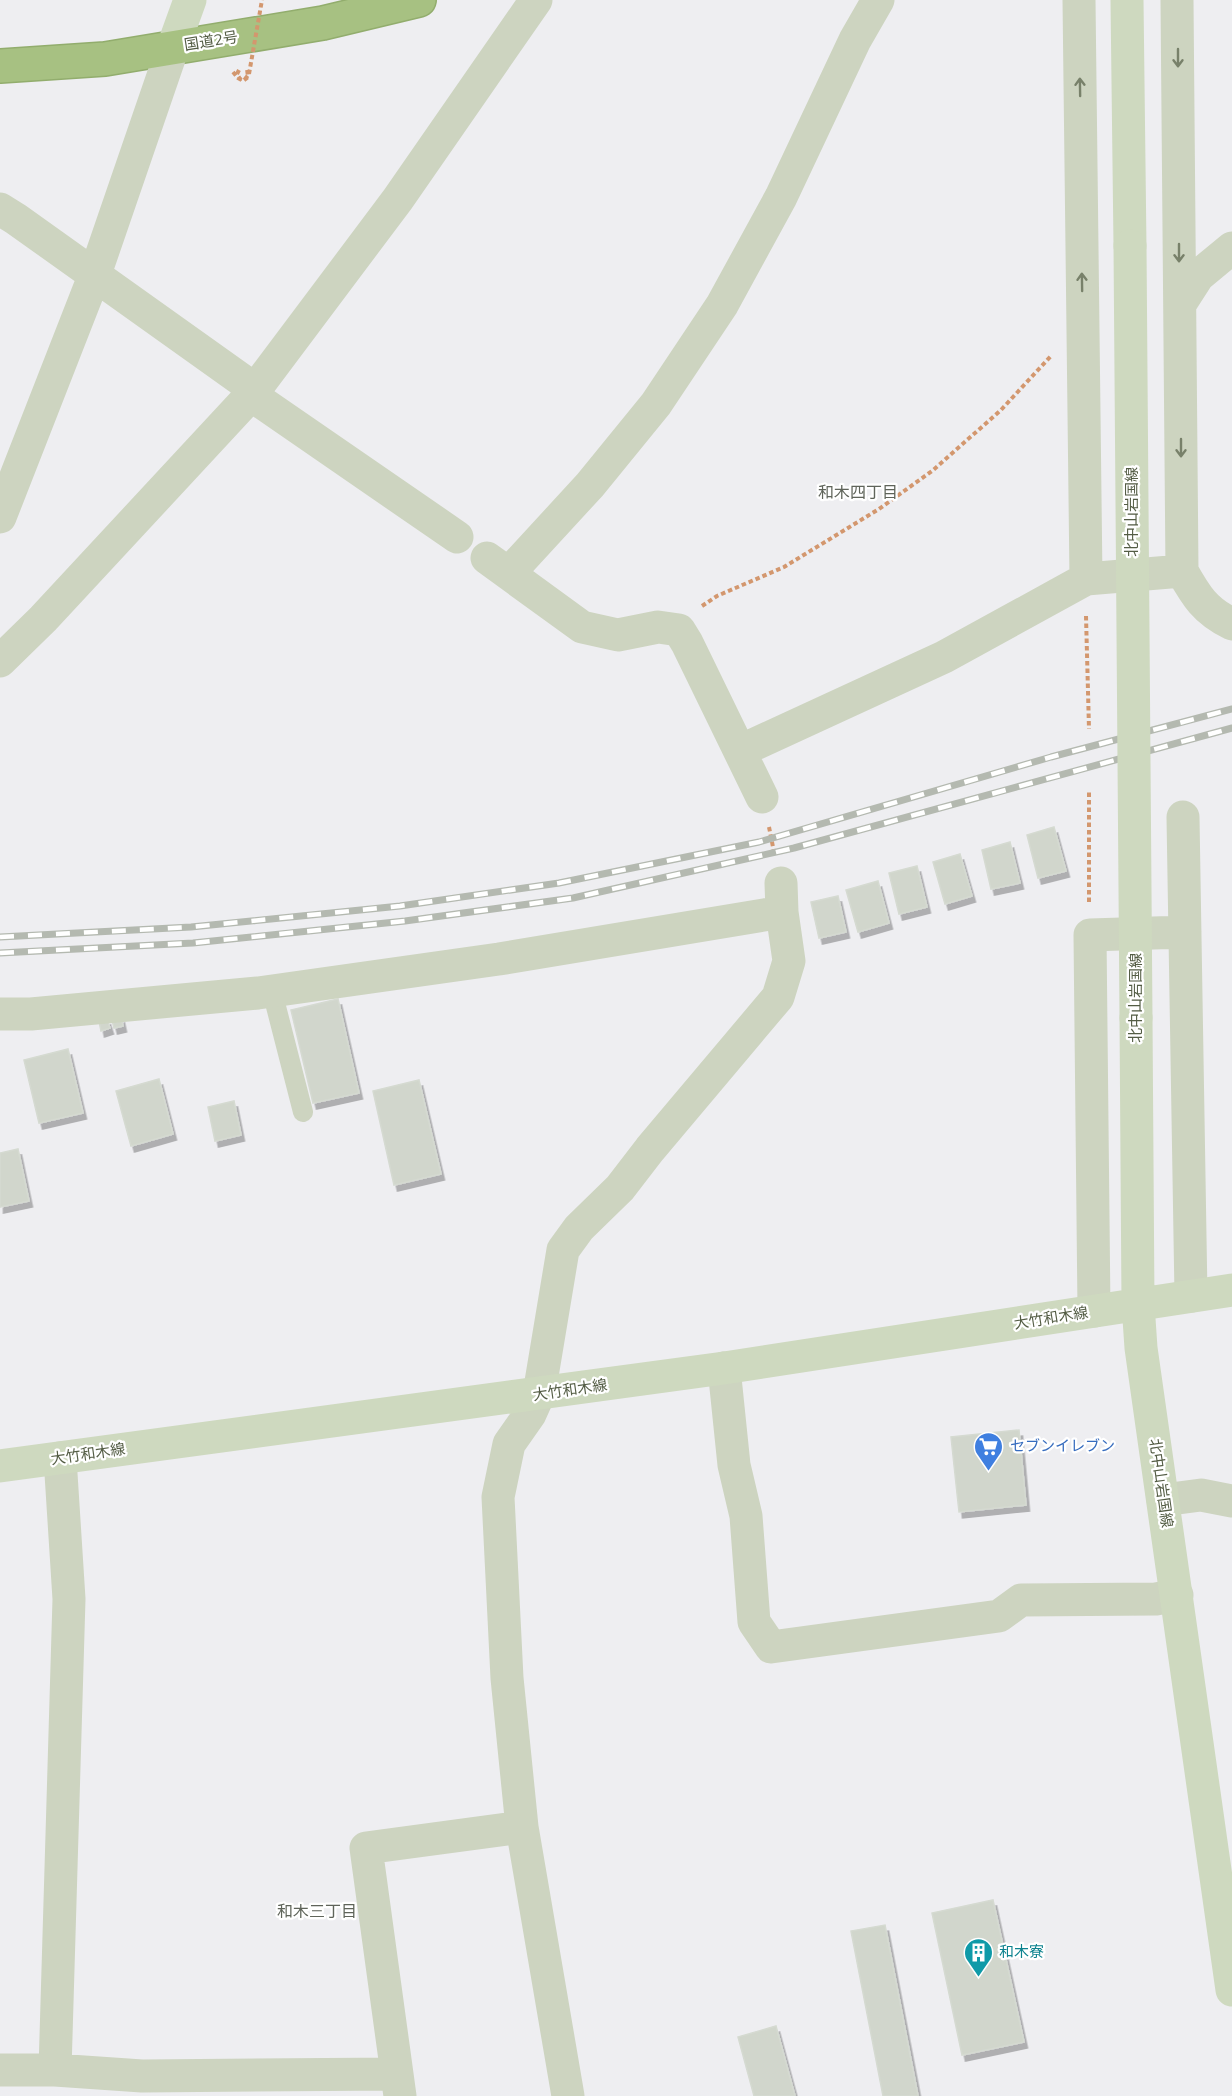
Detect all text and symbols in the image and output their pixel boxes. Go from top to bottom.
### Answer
street label: 国道2号 [183,27,239,54]
one-way arrow [1172,48,1184,68]
one-way arrow [1074,77,1086,97]
one-way arrow [1173,243,1185,263]
one-way arrow [1077,272,1088,292]
one-way arrow [1175,438,1187,458]
street label: 北中山岩国線 [1122,467,1141,557]
district label: 和木四丁目 [818,482,898,502]
street label: 北中山岩国線 [1126,953,1145,1043]
street label: 大竹和木線 [1012,1302,1089,1333]
street label: 大竹和木線 [531,1375,608,1404]
supermarket icon: セブンイレブン [973,1430,1005,1472]
place label: セブンイレブン [1010,1436,1115,1455]
street label: 北中山岩国線 [1146,1437,1177,1529]
street label: 大竹和木線 [49,1439,126,1468]
district label: 和木三丁目 [277,1901,357,1921]
building icon: 和木寮 [962,1936,994,1978]
place label: 和木寮 [999,1942,1044,1961]

